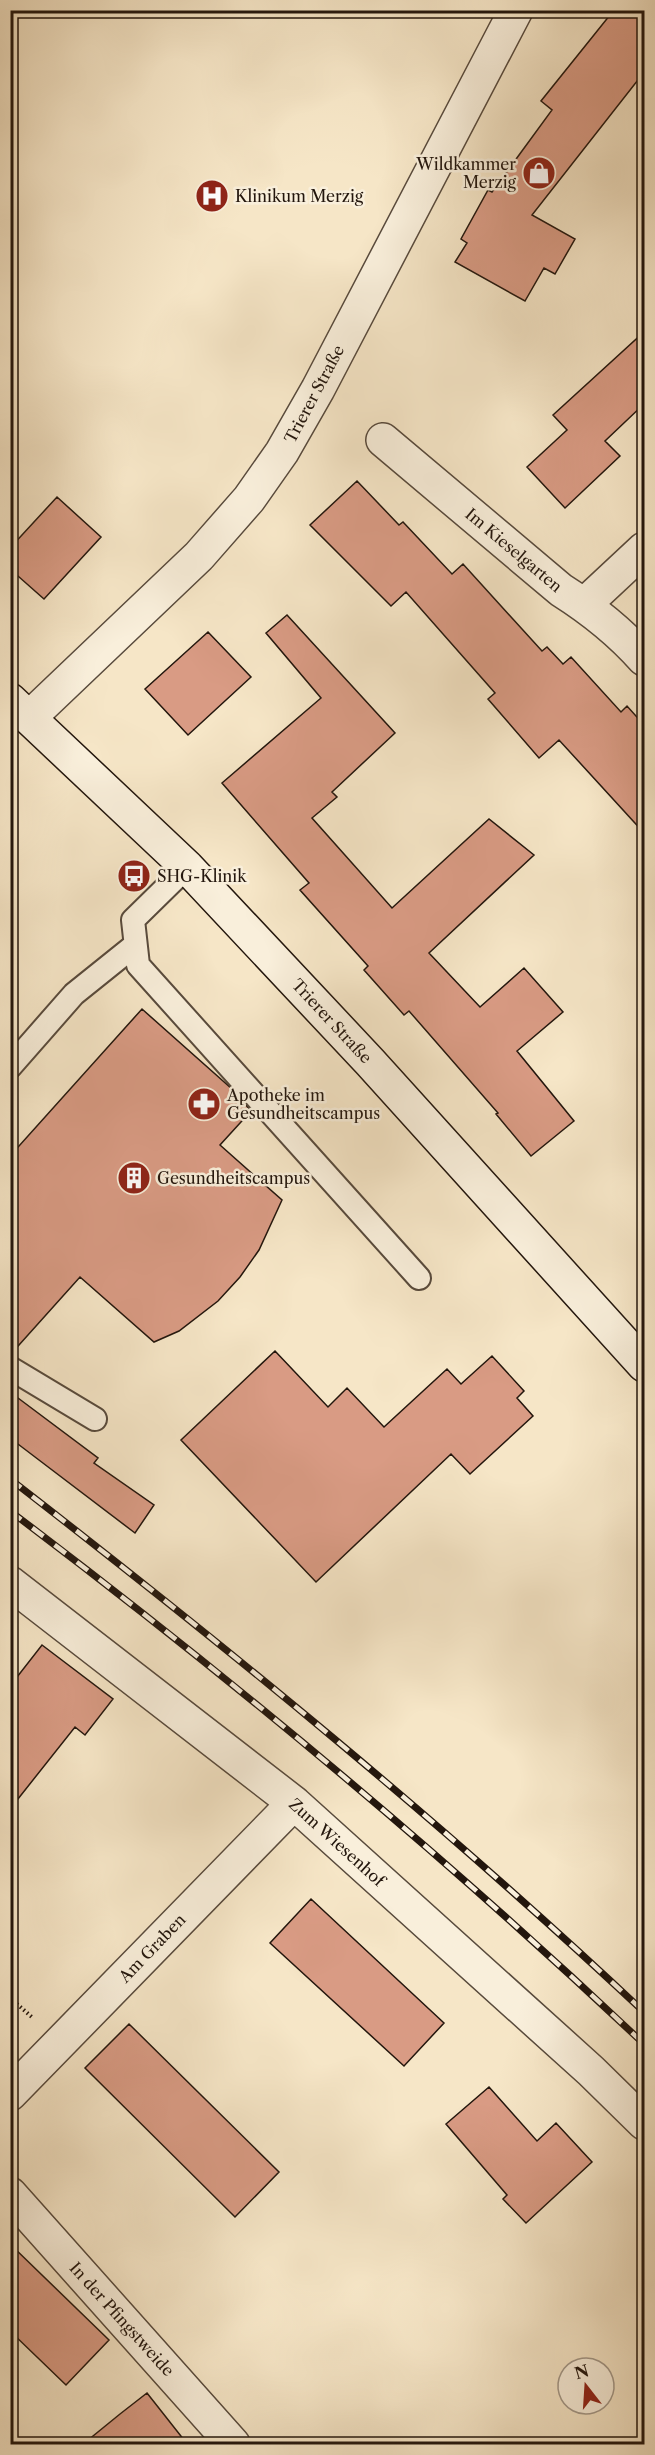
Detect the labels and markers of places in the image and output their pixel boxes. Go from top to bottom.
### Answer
place label: Wildkammer Merzig [415,154,517,192]
shop icon: Wildkammer Merzig [521,155,557,191]
hospital icon: Klinikum Merzig [194,178,230,214]
place label: Klinikum Merzig [235,186,364,206]
bus stop icon: SHG-Klinik [116,858,152,894]
place label: SHG-Klinik [157,866,247,886]
place label: Apotheke im Gesundheitscampus [226,1085,380,1123]
pharmacy icon: Apotheke im Gesundheitscampus [186,1086,222,1122]
building icon: Gesundheitscampus [116,1160,152,1196]
place label: Gesundheitscampus [157,1168,310,1188]

